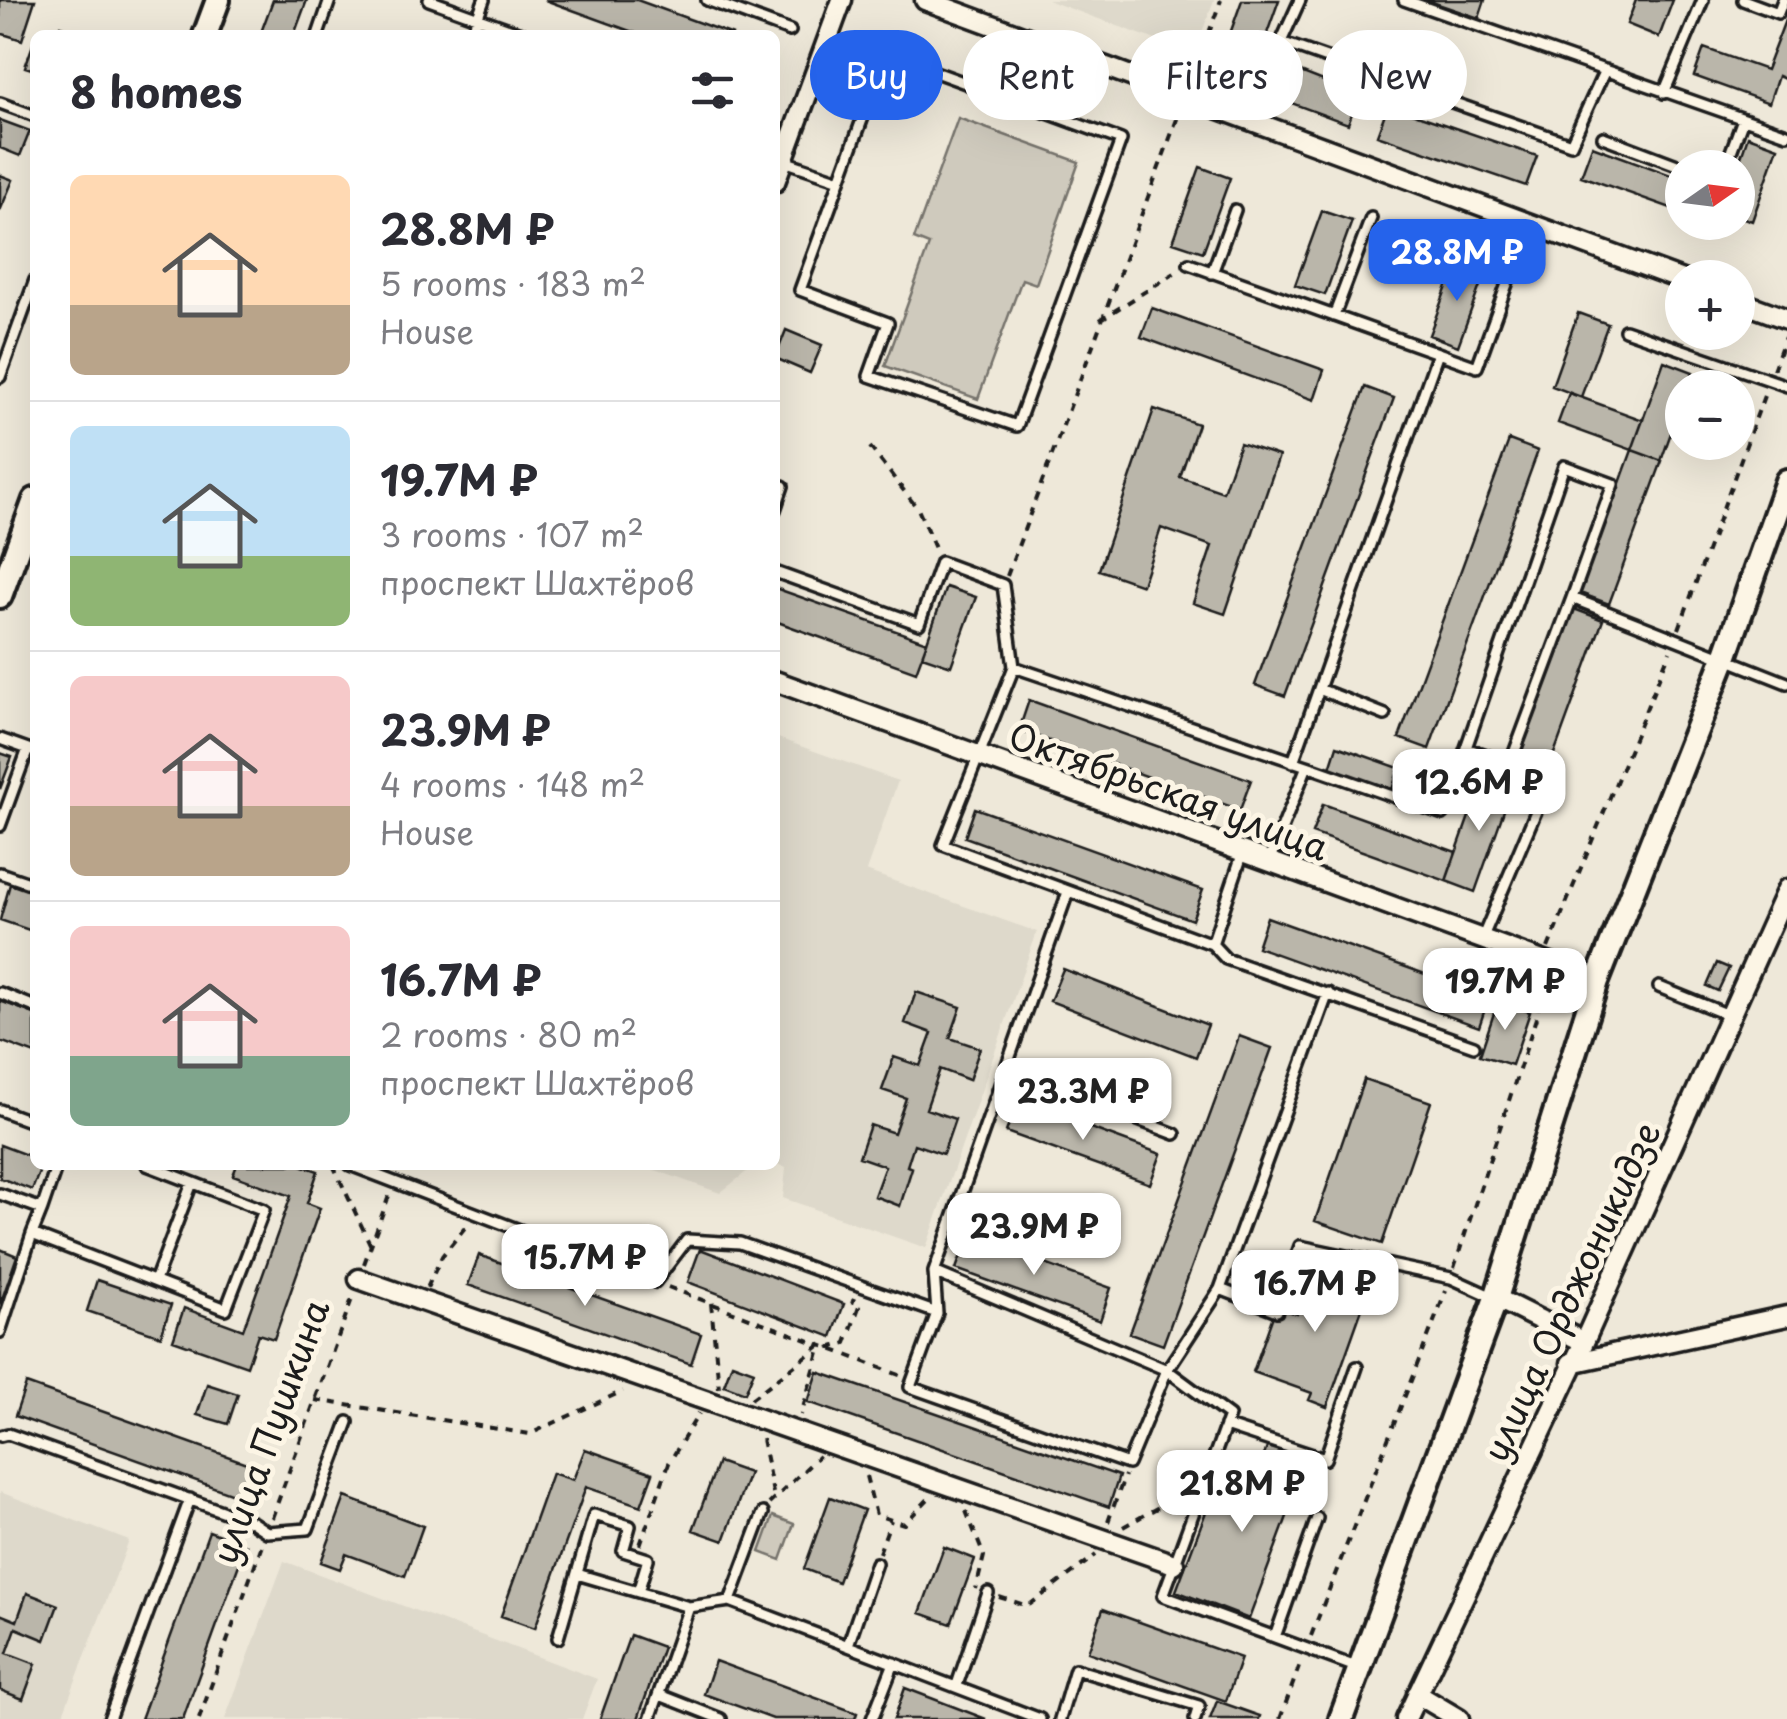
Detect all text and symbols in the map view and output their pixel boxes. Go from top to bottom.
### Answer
chip: Buy [810,30,943,120]
chip: Rent [963,30,1109,120]
chip: Filters [1129,30,1303,120]
chip: New [1323,30,1467,120]
text: 8 homes [70,59,243,122]
icon: filters [685,63,740,118]
north arrow [1665,150,1755,240]
map controls [1665,150,1755,460]
text: 28.8M ₽ [380,196,554,259]
icon: home [150,215,270,335]
pin: 28.8M ₽ [1365,219,1549,304]
text: 28.8M ₽ [1391,227,1523,275]
text: 5 rooms · 183 m² [380,259,646,307]
button: + [1665,260,1755,350]
text: House [380,307,474,355]
button: − [1665,370,1755,460]
text: 19.7M ₽ [380,447,538,510]
icon: home [150,466,270,586]
text: 3 rooms · 107 m² [380,510,644,558]
text: проспект Шахтёров [380,558,694,606]
text: 23.9M ₽ [380,697,551,760]
street label: Октябрьская улица [1002,708,1336,872]
icon: home [150,716,270,836]
pin: 12.6M ₽ [1387,749,1571,834]
text: 12.6M ₽ [1414,757,1544,805]
text: 4 rooms · 148 m² [380,760,645,808]
text: House [380,808,474,856]
text: 16.7M ₽ [380,947,541,1010]
pin: 19.7M ₽ [1413,948,1597,1033]
text: 19.7M ₽ [1445,956,1565,1004]
icon: home [150,966,270,1086]
text: 2 rooms · 80 m² [380,1010,637,1058]
text: проспект Шахтёров [380,1058,694,1106]
pin: 23.3M ₽ [991,1058,1175,1143]
text: 23.3M ₽ [1017,1066,1150,1114]
street label: улица Орджоникидзе [1468,1112,1672,1470]
pin: 23.9M ₽ [942,1193,1126,1278]
text: 23.9M ₽ [969,1201,1099,1249]
pin: 15.7M ₽ [493,1224,677,1309]
text: 15.7M ₽ [524,1232,646,1280]
pin: 16.7M ₽ [1223,1250,1407,1335]
text: 16.7M ₽ [1254,1258,1376,1306]
street label: улица Пушкина [197,1291,341,1571]
pin: 21.8M ₽ [1150,1450,1334,1535]
text: 21.8M ₽ [1179,1458,1305,1506]

